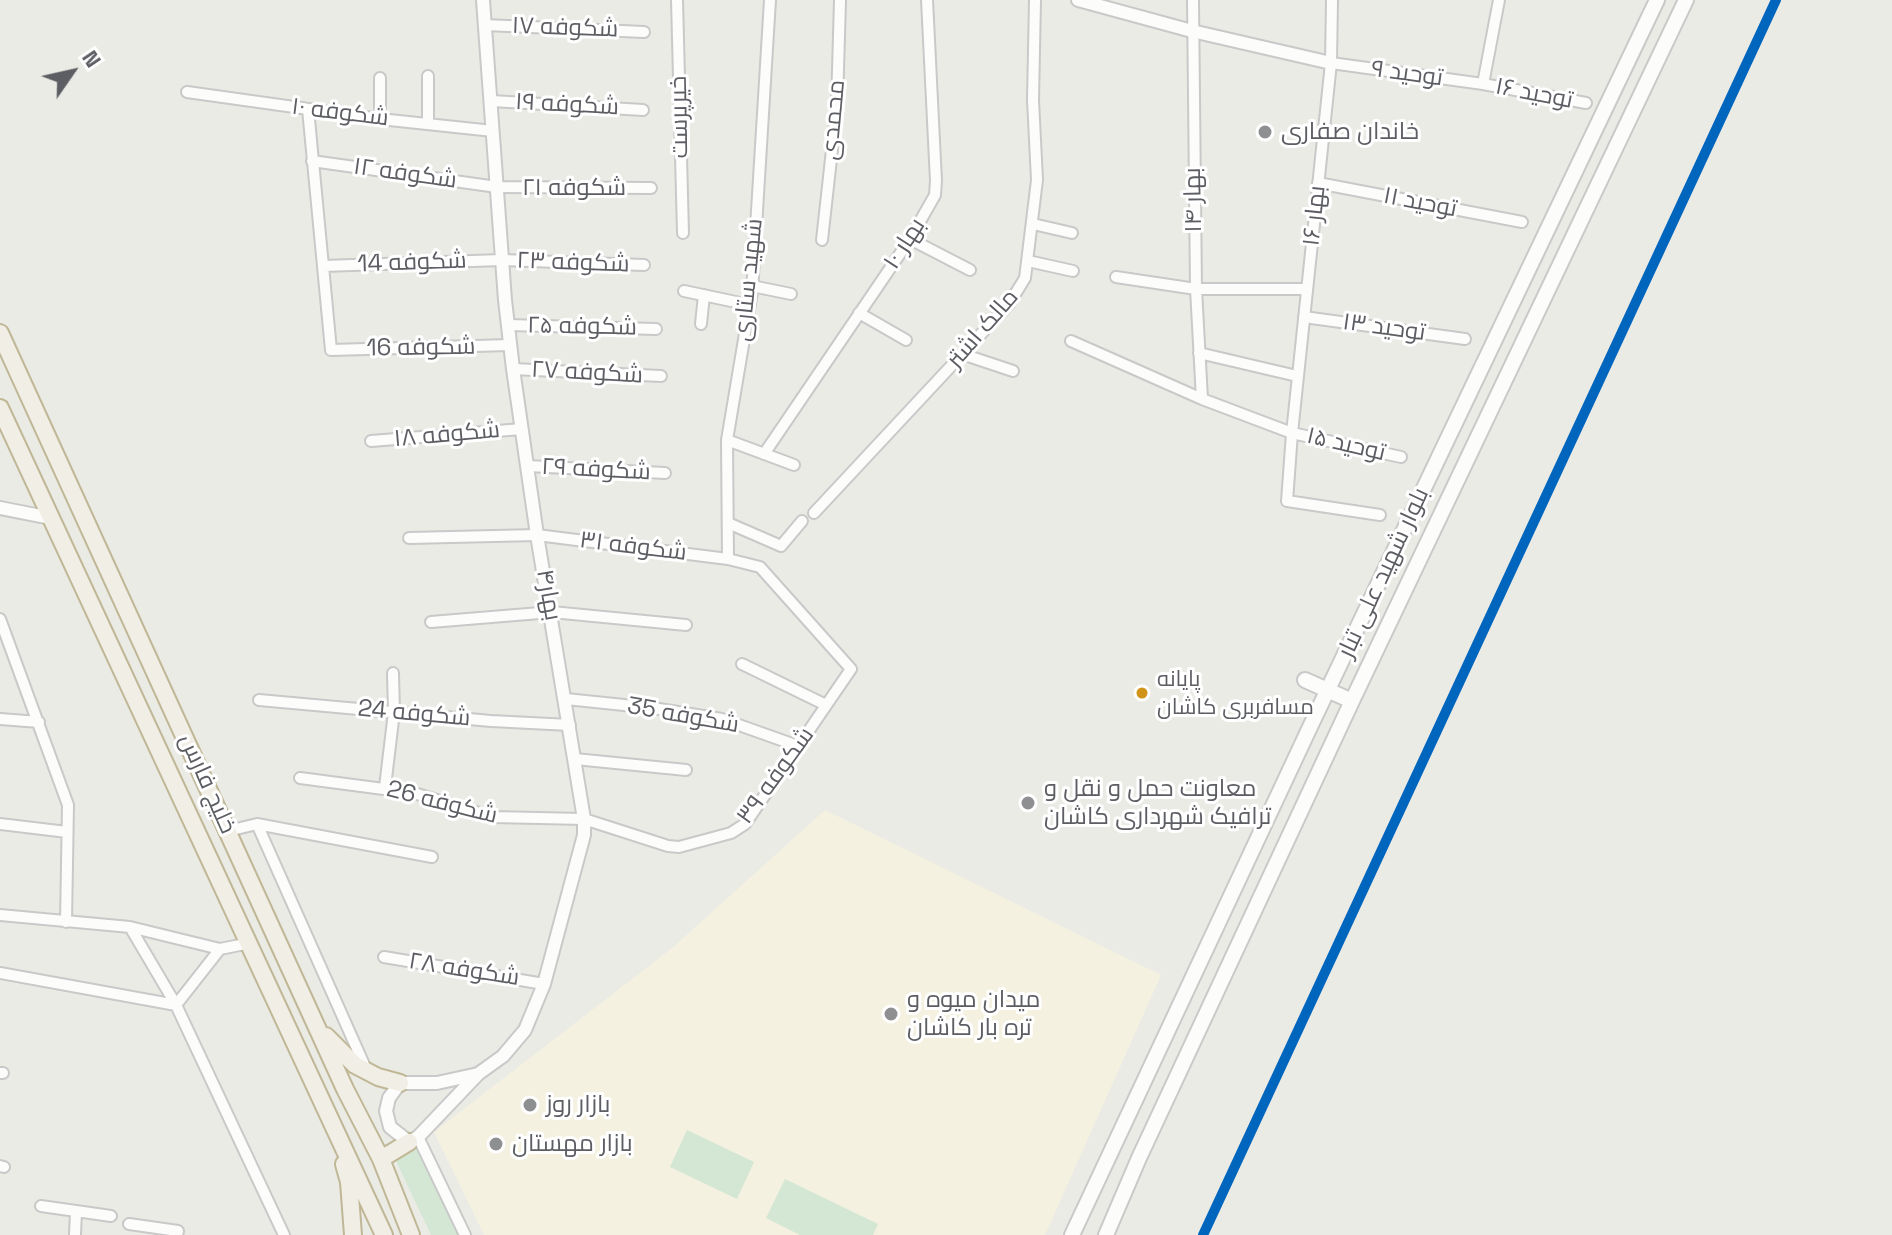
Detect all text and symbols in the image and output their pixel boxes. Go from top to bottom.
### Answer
street label: شکوفه ۱۷ [511,12,619,44]
north arrow [32,32,112,112]
text: N [76,45,108,73]
street label: توحید ۹ [1369,55,1445,93]
street label: توحید ۱۶ [1493,72,1575,116]
street label: خیرپرست [665,75,695,159]
street label: محمدی [816,79,852,161]
street label: شکوفه ۱۹ [514,88,620,122]
street label: شکوفه ۱۰ [290,93,390,133]
place label: خاندان صفاری [1281,118,1419,146]
marker: خاندان صفاری [1256,123,1274,141]
street label: شکوفه ۱۲ [351,152,459,196]
street label: بهار ۱۴ [1179,167,1209,233]
street label: شکوفه ۲۱ [522,174,626,202]
street label: توحید ۱۱ [1381,182,1459,224]
street label: بهار ۱۶ [1298,184,1332,248]
street label: بهار ۱۰ [878,213,932,275]
street label: شهید ستاری [728,217,770,343]
street label: شکوفه 14 [357,247,467,279]
street label: شکوفه ۲۳ [516,247,630,279]
street label: مالک اشتر [941,284,1025,374]
street label: توحید ۱۳ [1341,308,1427,348]
street label: شکوفه ۲۵ [527,312,637,342]
street label: شکوفه 16 [366,333,476,363]
street label: شکوفه ۲۷ [530,356,644,390]
street label: شکوفه ۱۸ [393,416,501,454]
street label: توحید ۱۵ [1304,422,1388,468]
street label: شکوفه ۲۹ [541,453,651,487]
street label: بلوار شهید علی تبار [1332,483,1436,663]
street label: شکوفه ۳۱ [578,526,688,568]
street label: بهار۴ [529,567,567,623]
place label: پایانه مسافربری کاشان [1157,667,1314,718]
marker: پایانه مسافربری کاشان [1134,685,1150,701]
street label: شکوفه 35 [625,692,741,740]
street label: شکوفه 24 [357,695,471,733]
street label: شکوفه ۳۹ [731,722,821,830]
street label: خلیج فارس [172,730,242,838]
street label: شکوفه 26 [384,775,500,831]
place label: معاونت حمل و نقل و ترافیک شهرداری کاشان [1044,775,1271,831]
marker: معاونت حمل و نقل و ترافیک شهرداری کاشان [1019,794,1037,812]
street label: شکوفه ۲۸ [407,947,521,993]
place label: میدان میوه و تره بار کاشان [907,986,1041,1042]
marker: میدان میوه و تره بار کاشان [882,1005,900,1023]
place label: بازار روز [546,1091,610,1119]
marker: بازار روز [521,1096,539,1114]
place label: بازار مهستان [512,1130,633,1158]
marker: بازار مهستان [487,1135,505,1153]

